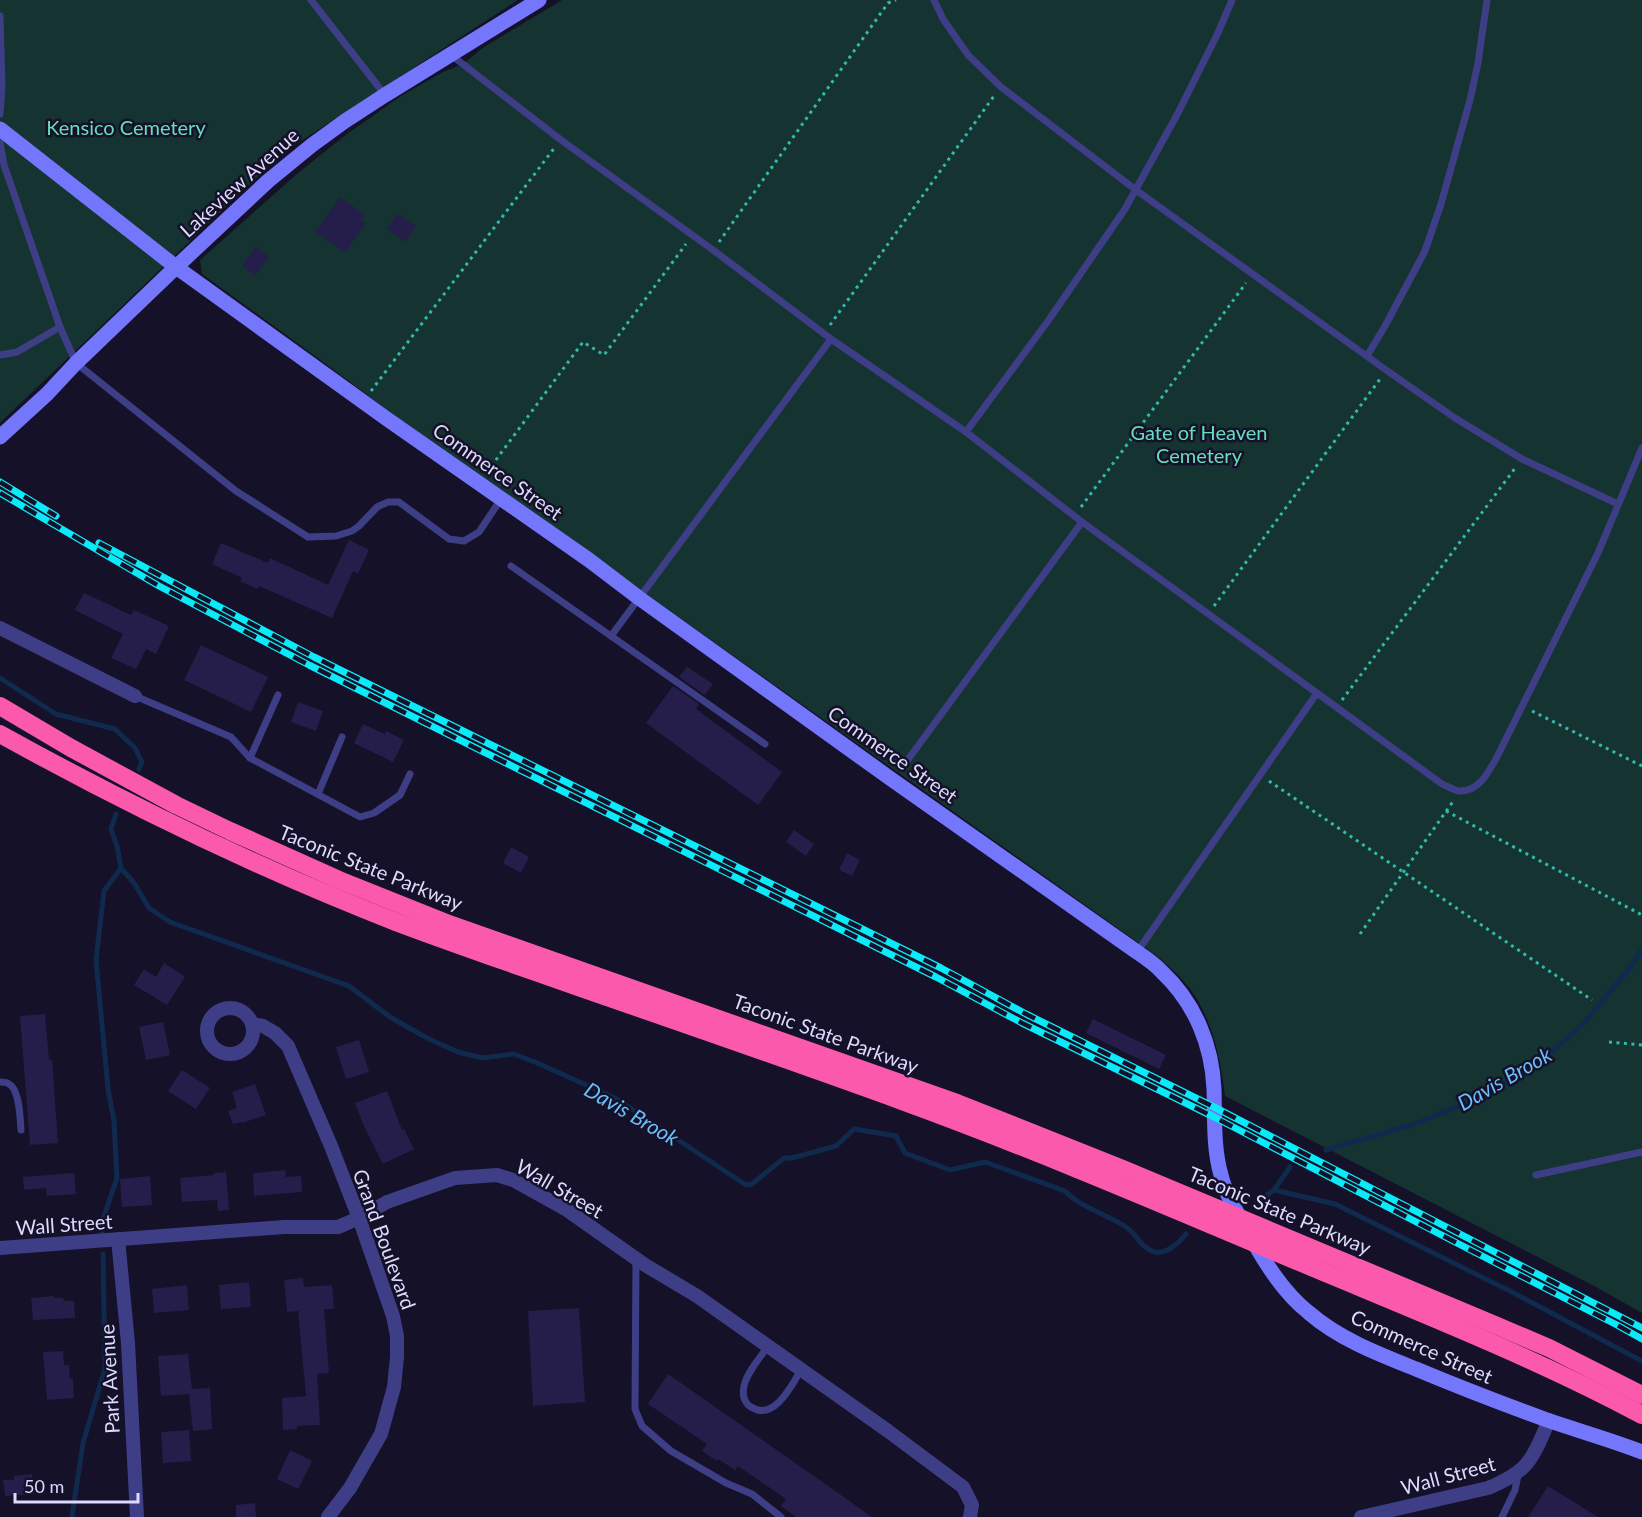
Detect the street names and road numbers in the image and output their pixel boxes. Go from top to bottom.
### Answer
street label: Lakeview Avenue [175,122,303,242]
street label: Commerce Street [429,417,567,525]
street label: Commerce Street [824,700,962,808]
street label: Taconic State Parkway [276,819,467,915]
street label: Taconic State Parkway [730,988,923,1078]
street label: Wall Street [512,1153,608,1223]
street label: Taconic State Parkway [1185,1161,1375,1260]
street label: Grand Boulevard [349,1166,421,1312]
street label: Wall Street [15,1209,113,1239]
street label: Commerce Street [1347,1304,1497,1388]
street label: Park Avenue [94,1324,124,1434]
street label: Wall Street [1398,1451,1498,1499]

